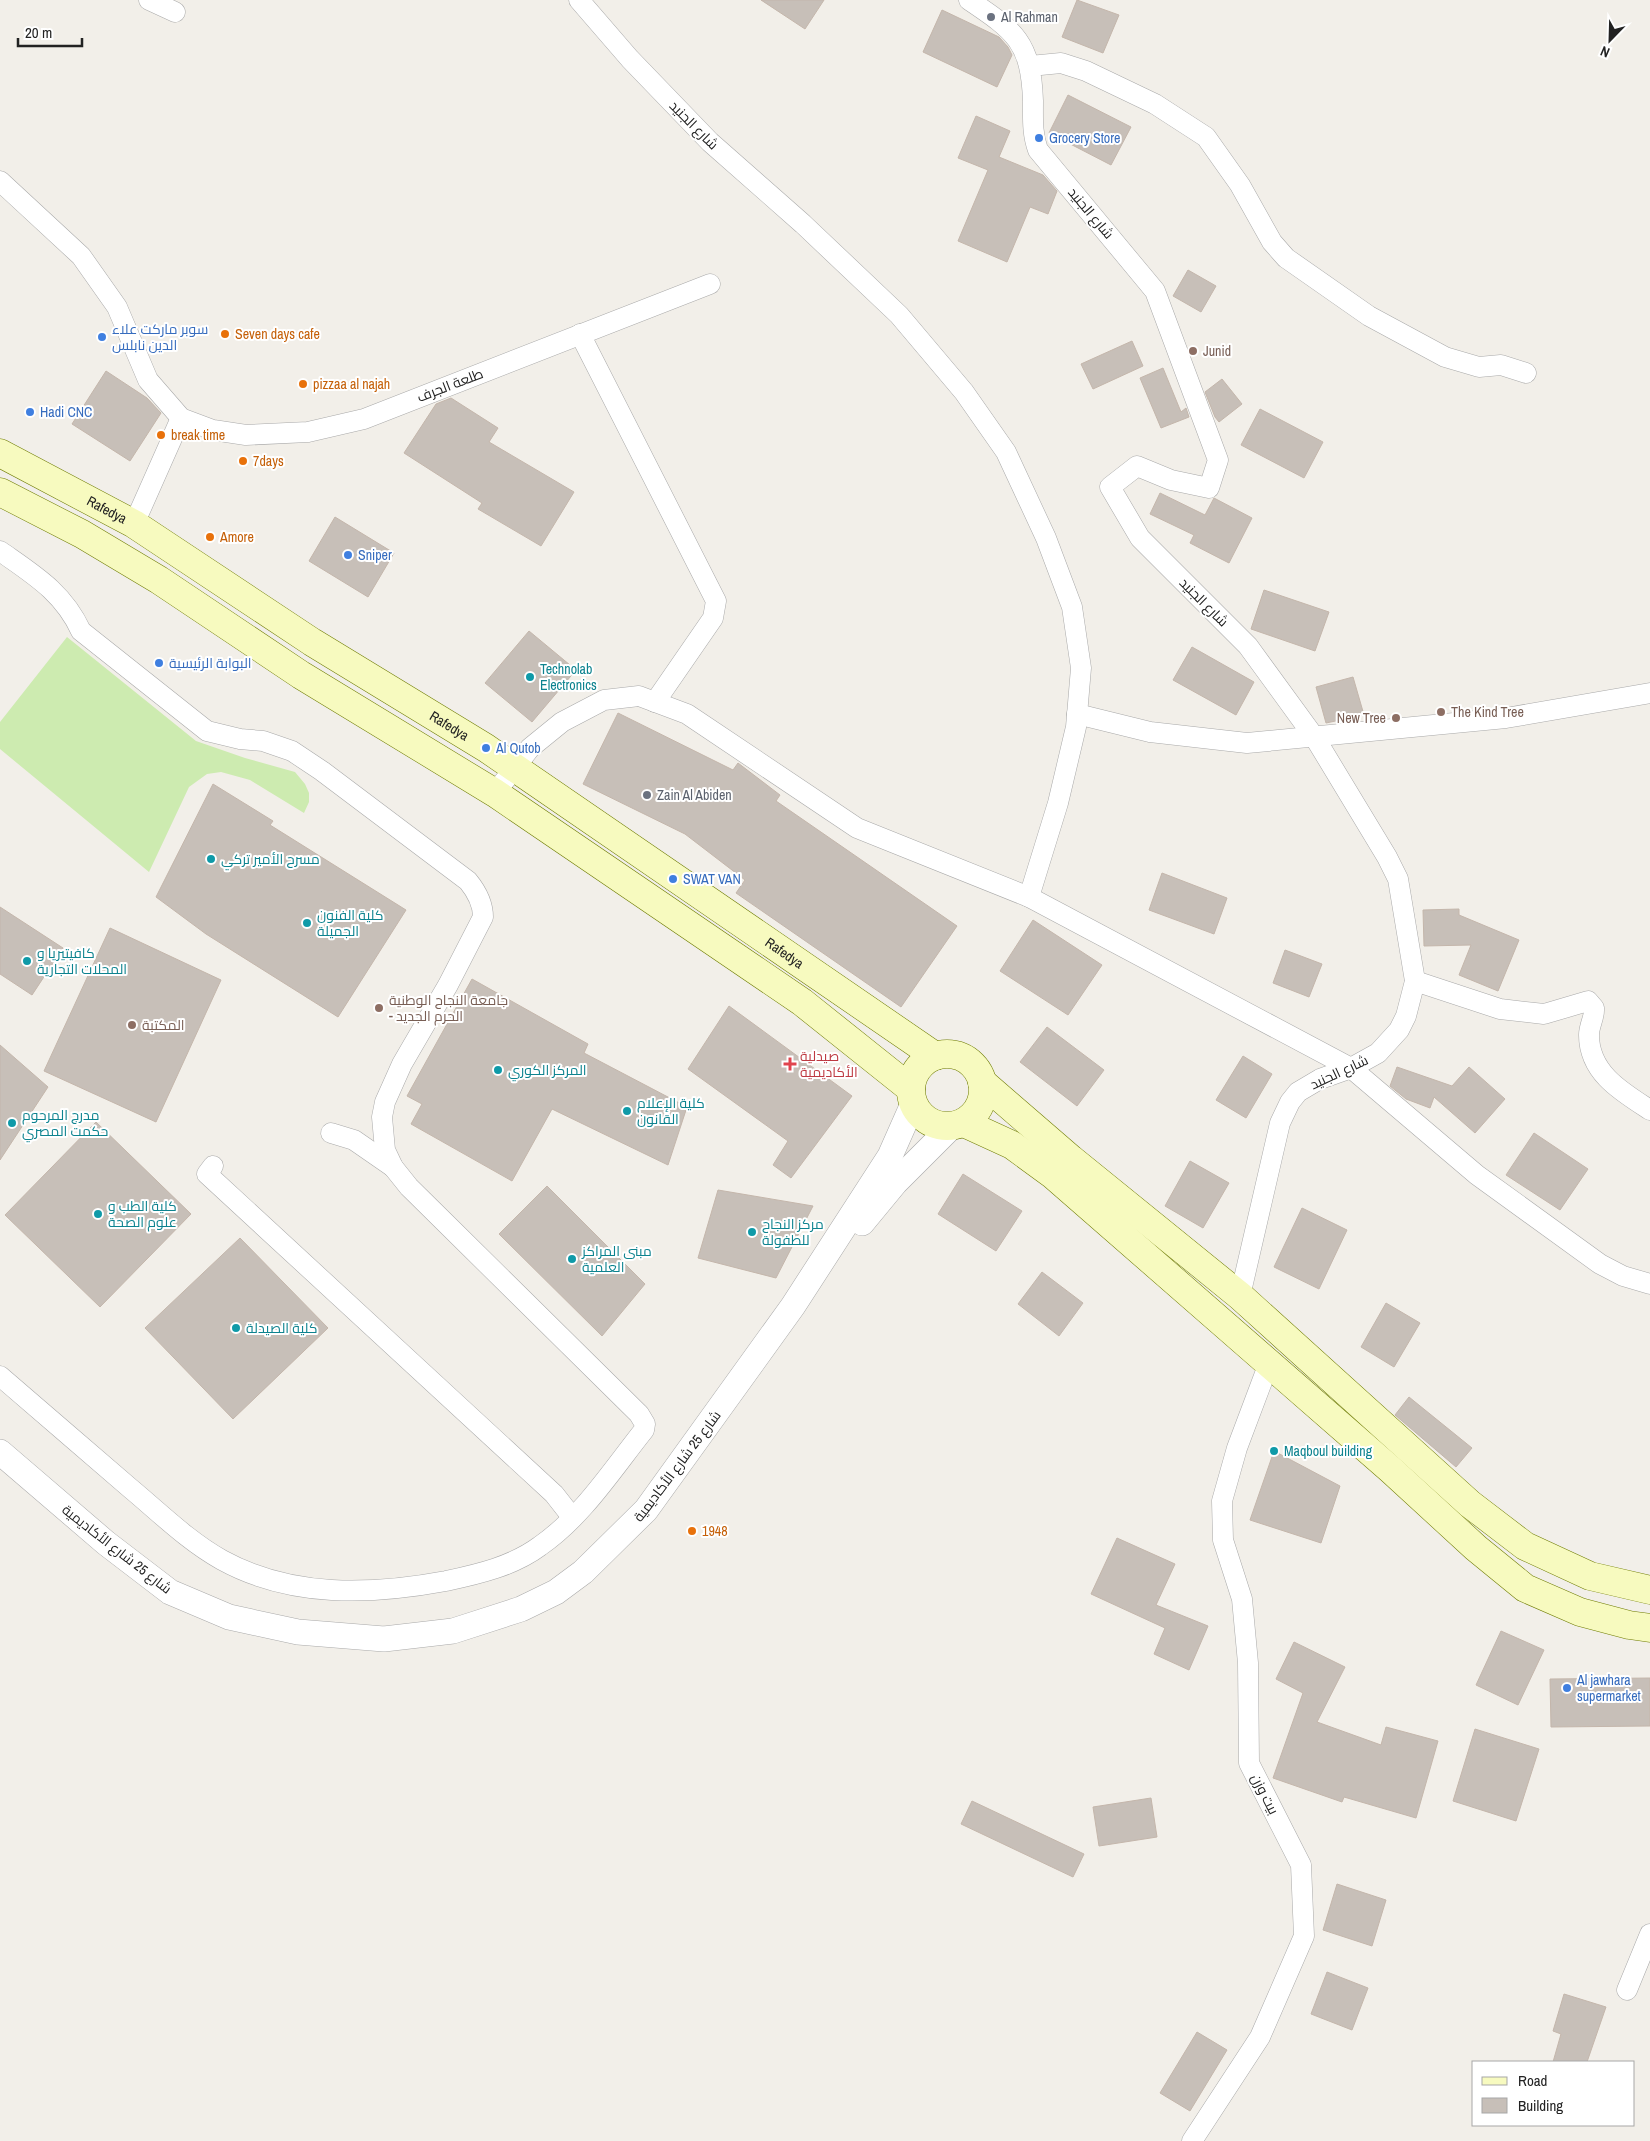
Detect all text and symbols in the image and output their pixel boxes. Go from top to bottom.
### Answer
place label: Al Rahman [1000,8,1058,26]
marker: Al Rahman [985,11,997,23]
scale bar [18,15,81,47]
north arrow [1585,15,1635,65]
text: 20 m [25,22,52,43]
text: N [1598,42,1612,62]
street label: شارع الجنيد [666,97,722,153]
place label: Grocery Store [1049,129,1120,147]
marker: Grocery Store [1033,132,1045,144]
street label: شارع الجنيد [1064,183,1118,243]
place label: سوبر ماركت علاء الدين نابلس [112,320,208,354]
place label: Seven days cafe [235,325,320,343]
marker: Seven days cafe [219,328,231,340]
marker: سوبر ماركت علاء الدين نابلس [96,331,108,343]
place label: Junid [1203,342,1231,360]
marker: Junid [1187,345,1199,357]
street label: طلعة الجرف [414,364,486,406]
place label: pizzaa al najah [313,375,390,393]
marker: pizzaa al najah [297,378,309,390]
place label: Hadi CNC [40,403,92,421]
marker: Hadi CNC [24,406,36,418]
place label: break time [171,426,225,444]
marker: break time [155,429,167,441]
place label: 7days [253,452,284,470]
marker: 7days [237,455,249,467]
street label: Rafedya [84,492,131,528]
place label: Amore [219,528,254,546]
marker: Amore [204,531,216,543]
place label: Sniper [358,546,392,564]
marker: Sniper [342,549,354,561]
street label: شارع الجنيد [1176,574,1232,630]
place label: البوابة الرئيسية [169,654,252,672]
marker: البوابة الرئيسية [153,657,165,669]
place label: Technolab Electronics [540,660,597,694]
marker: Technolab Electronics [524,671,536,683]
place label: The Kind Tree [1451,703,1524,721]
marker: The Kind Tree [1435,706,1447,718]
street label: Rafedya [426,707,473,745]
place label: New Tree [1337,709,1386,727]
marker: New Tree [1390,712,1402,724]
place label: Al Qutob [495,739,541,757]
marker: Al Qutob [480,742,492,754]
place label: Zain Al Abiden [657,786,732,804]
marker: Zain Al Abiden [641,789,653,801]
place label: مسرح الأمير تركي [221,850,320,871]
marker: مسرح الأمير تركي [205,853,217,865]
place label: SWAT VAN [683,870,741,888]
marker: SWAT VAN [667,873,679,885]
place label: كلية الفنون الجميلة [317,906,384,940]
marker: كلية الفنون الجميلة [301,917,313,929]
street label: Rafedya [762,933,808,973]
place label: كافيتيريا و المحلات التجارية [37,944,127,978]
marker: كافيتيريا و المحلات التجارية [21,955,33,967]
place label: جامعة النجاح الوطنية - الحرم الجديد [389,991,508,1026]
marker: جامعة النجاح الوطنية - الحرم الجديد [373,1002,385,1014]
place label: المكتبة [142,1016,185,1034]
marker: المكتبة [126,1019,138,1031]
place label: صيدلية الأكاديمية [800,1047,858,1081]
street label: شارع الجنيد [1307,1051,1371,1093]
marker: صيدلية الأكاديمية [784,1058,796,1070]
place label: المركز الكوري [508,1061,587,1082]
marker: المركز الكوري [492,1064,504,1076]
place label: كلية الإعلام القانون [637,1094,705,1128]
marker: كلية الإعلام القانون [621,1105,633,1117]
place label: مدرج المرحوم حكمت المصري [22,1106,108,1143]
marker: مدرج المرحوم حكمت المصري [6,1117,18,1129]
place label: كلية الطب و علوم الصحة [108,1197,177,1232]
marker: كلية الطب و علوم الصحة [92,1208,104,1220]
place label: مركز النجاح للطفولة [762,1215,824,1249]
marker: مركز النجاح للطفولة [746,1226,758,1238]
place label: مبنى المراكز العلمية [581,1242,652,1276]
marker: مبنى المراكز العلمية [566,1253,578,1265]
place label: كلية الصيدلة [246,1319,318,1337]
marker: كلية الصيدلة [230,1322,242,1334]
street label: شارع 25 شارع الأكاديمية [629,1407,725,1525]
place label: Maqboul building [1284,1442,1373,1460]
marker: Maqboul building [1268,1445,1280,1457]
street label: شارع 25 شارع الأكاديمية [58,1501,176,1597]
place label: 1948 [702,1522,728,1540]
marker: 1948 [686,1525,698,1537]
place label: Al jawhara supermarket [1576,1671,1641,1705]
marker: Al jawhara supermarket [1561,1682,1573,1694]
street label: بيت وزن [1247,1771,1283,1817]
legend [1472,2061,1635,2126]
text: Road [1518,2070,1547,2091]
text: Building [1518,2095,1563,2116]

